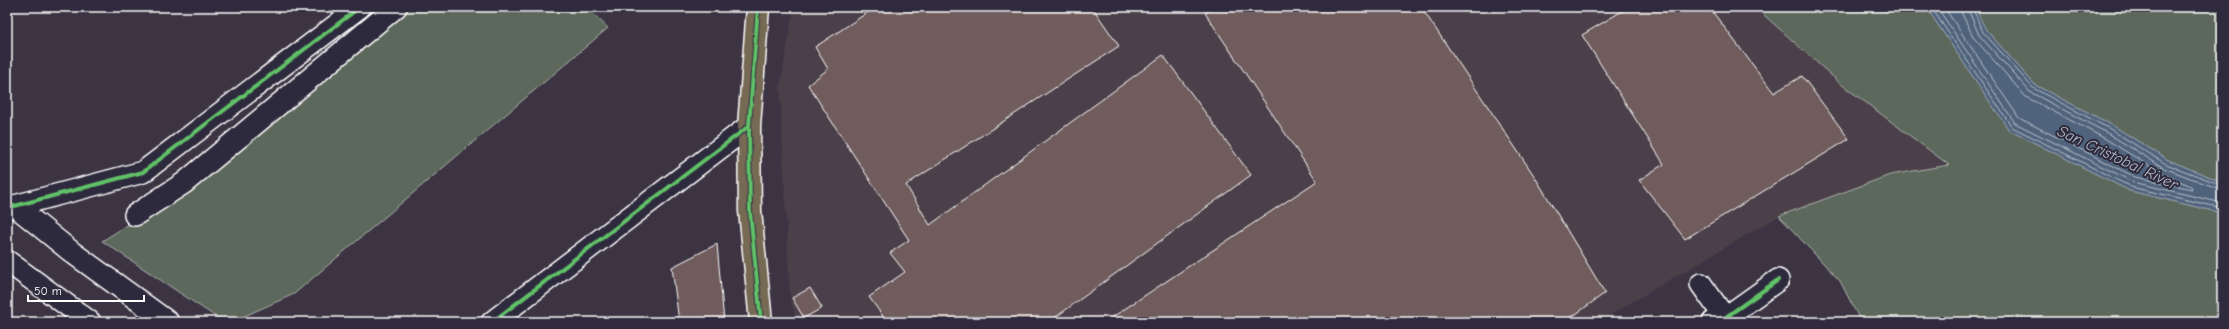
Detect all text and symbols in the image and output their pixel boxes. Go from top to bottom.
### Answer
water label: San Cristobal River [2055,122,2181,194]
scale bar [28,277,144,303]
text: 50 m [34,284,62,298]

